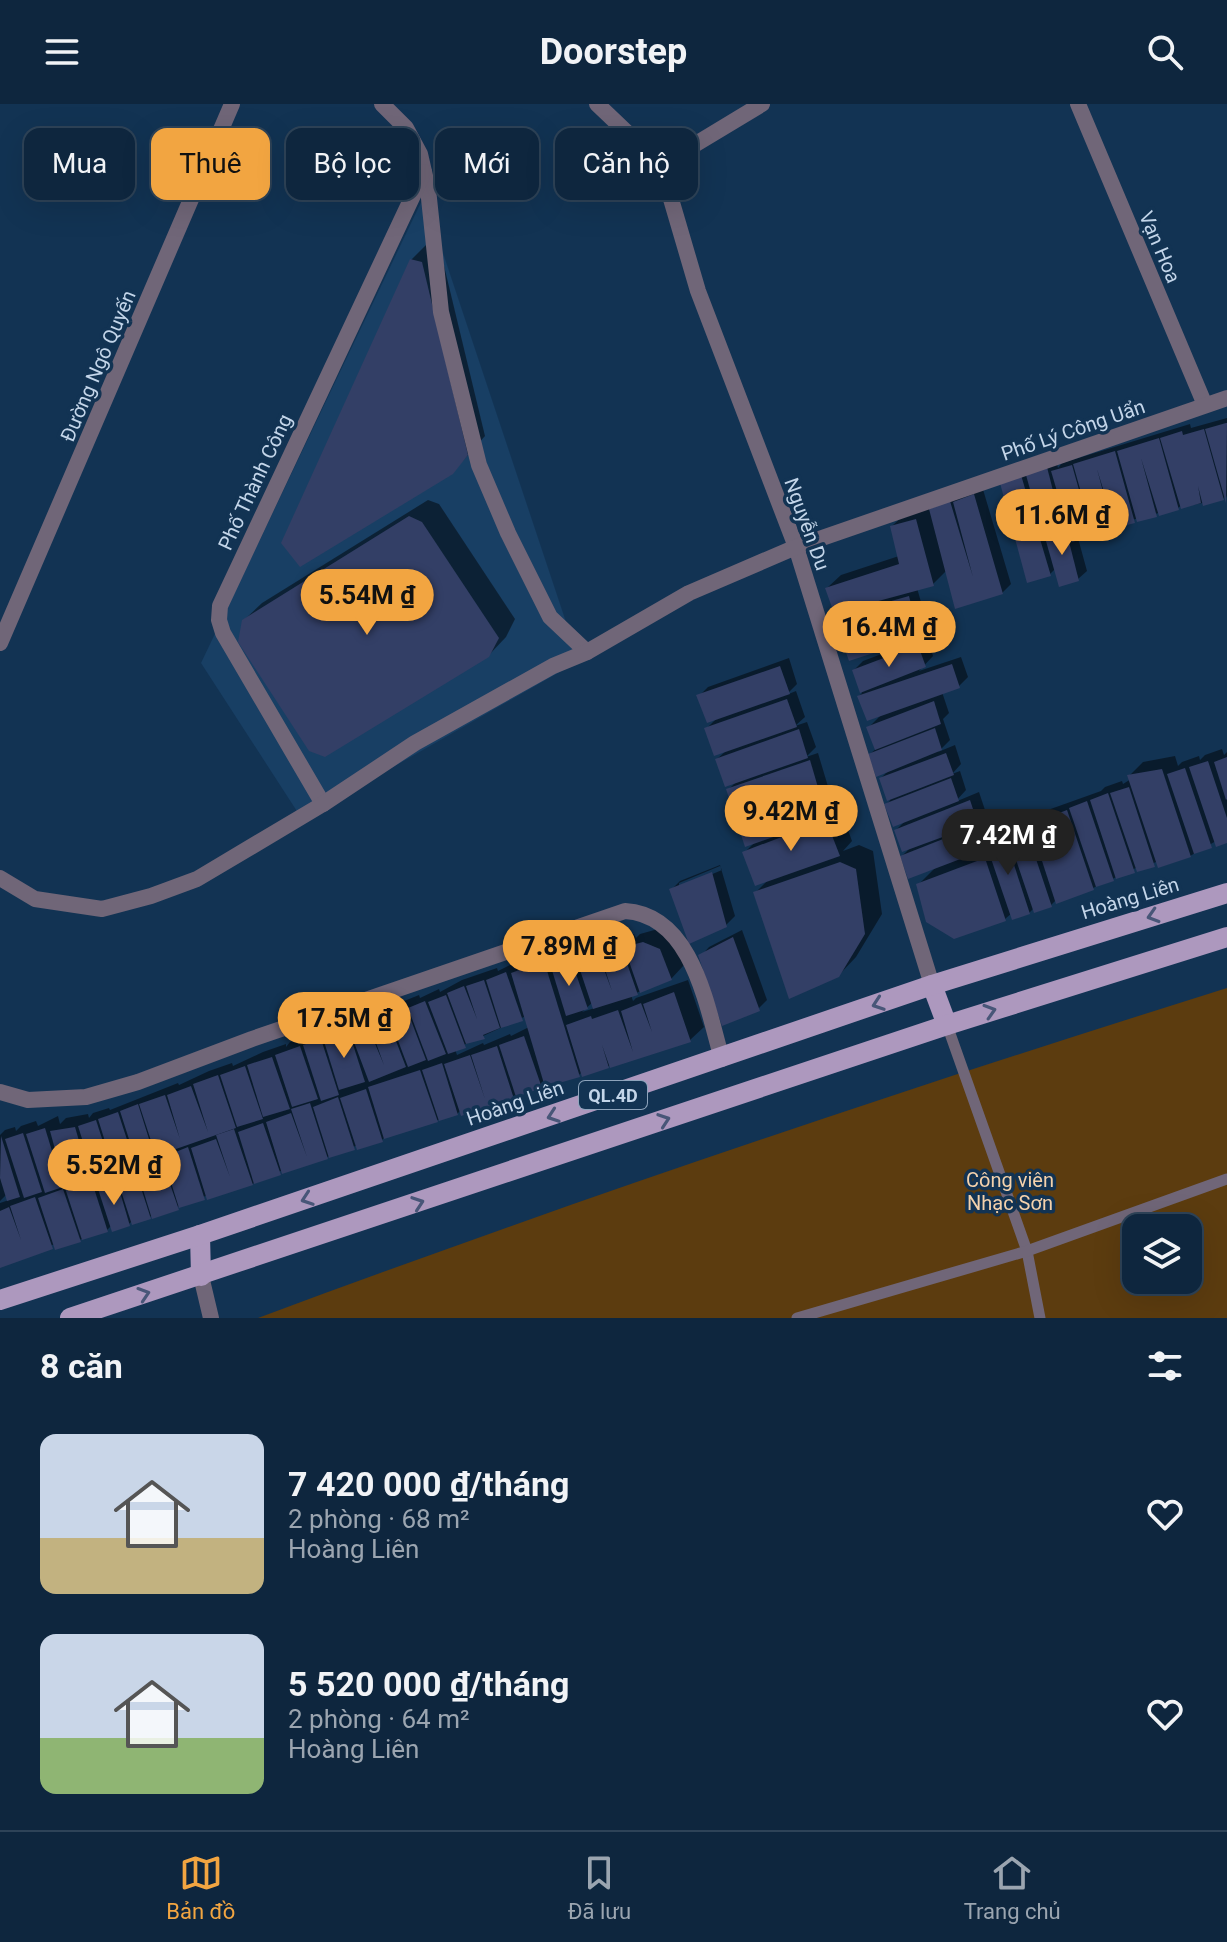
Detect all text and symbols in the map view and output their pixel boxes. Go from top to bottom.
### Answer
icon: menu [40,30,84,74]
icon: search [1143,30,1187,74]
text: Doorstep [540,31,687,73]
chip: Mua [24,128,135,200]
chip: Thuê [151,128,270,200]
chip: Bộ lọc [286,128,419,200]
chip: Mới [435,128,539,200]
chip: Căn hộ [555,128,698,200]
street label: Vạn Hoa [1134,207,1186,287]
street label: Đường Ngô Quyến [55,287,141,445]
street label: Phố Lý Công Uẩn [998,394,1148,466]
street label: Phố Thành Công [213,410,297,554]
street label: Nguyễn Du [779,474,835,574]
pin: 11.6M ₫ [988,489,1136,557]
text: 11.6M ₫ [1014,500,1110,530]
pin: 5.54M ₫ [293,569,441,637]
text: 5.54M ₫ [319,580,415,610]
pin: 16.4M ₫ [815,601,963,669]
text: 16.4M ₫ [841,612,937,642]
pin: 9.42M ₫ [717,785,865,853]
text: 9.42M ₫ [743,796,839,826]
pin: 7.42M ₫ [934,809,1082,877]
text: 7.42M ₫ [960,820,1056,850]
street label: Hoàng Liên [1078,872,1182,924]
one-way arrow [1146,907,1160,923]
pin: 7.89M ₫ [495,920,643,988]
text: 7.89M ₫ [521,931,617,961]
pin: 17.5M ₫ [270,992,418,1060]
one-way arrow [872,995,886,1011]
text: 17.5M ₫ [296,1003,392,1033]
one-way arrow [983,1004,997,1020]
street label: Hoàng Liên [463,1075,567,1131]
road number: QL.4D [579,1081,647,1109]
one-way arrow [547,1106,561,1122]
one-way arrow [656,1113,670,1129]
pin: 5.52M ₫ [40,1139,188,1207]
text: 5.52M ₫ [66,1150,162,1180]
park label: Công viên Nhạc Sơn [966,1168,1054,1215]
one-way arrow [300,1190,314,1206]
one-way arrow [410,1196,424,1212]
map controls [1122,1214,1202,1294]
button: layers [1122,1214,1202,1294]
one-way arrow [137,1287,151,1303]
icon: filters [1143,1344,1187,1388]
text: 8 căn [40,1346,123,1386]
text: 7 420 000 ₫/tháng [288,1464,569,1504]
icon: home [104,1466,200,1562]
icon: heart [1143,1492,1187,1536]
text: 2 phòng · 68 m² [288,1504,469,1534]
text: Hoàng Liên [288,1534,419,1564]
text: 5 520 000 ₫/tháng [288,1664,569,1704]
icon: home [104,1666,200,1762]
icon: heart [1143,1692,1187,1736]
text: 2 phòng · 64 m² [288,1704,469,1734]
text: Hoàng Liên [288,1734,419,1764]
tab: Bản đồ [166,1851,235,1924]
tab: Đã lưu [568,1851,631,1924]
tab: Trang chủ [964,1851,1061,1924]

